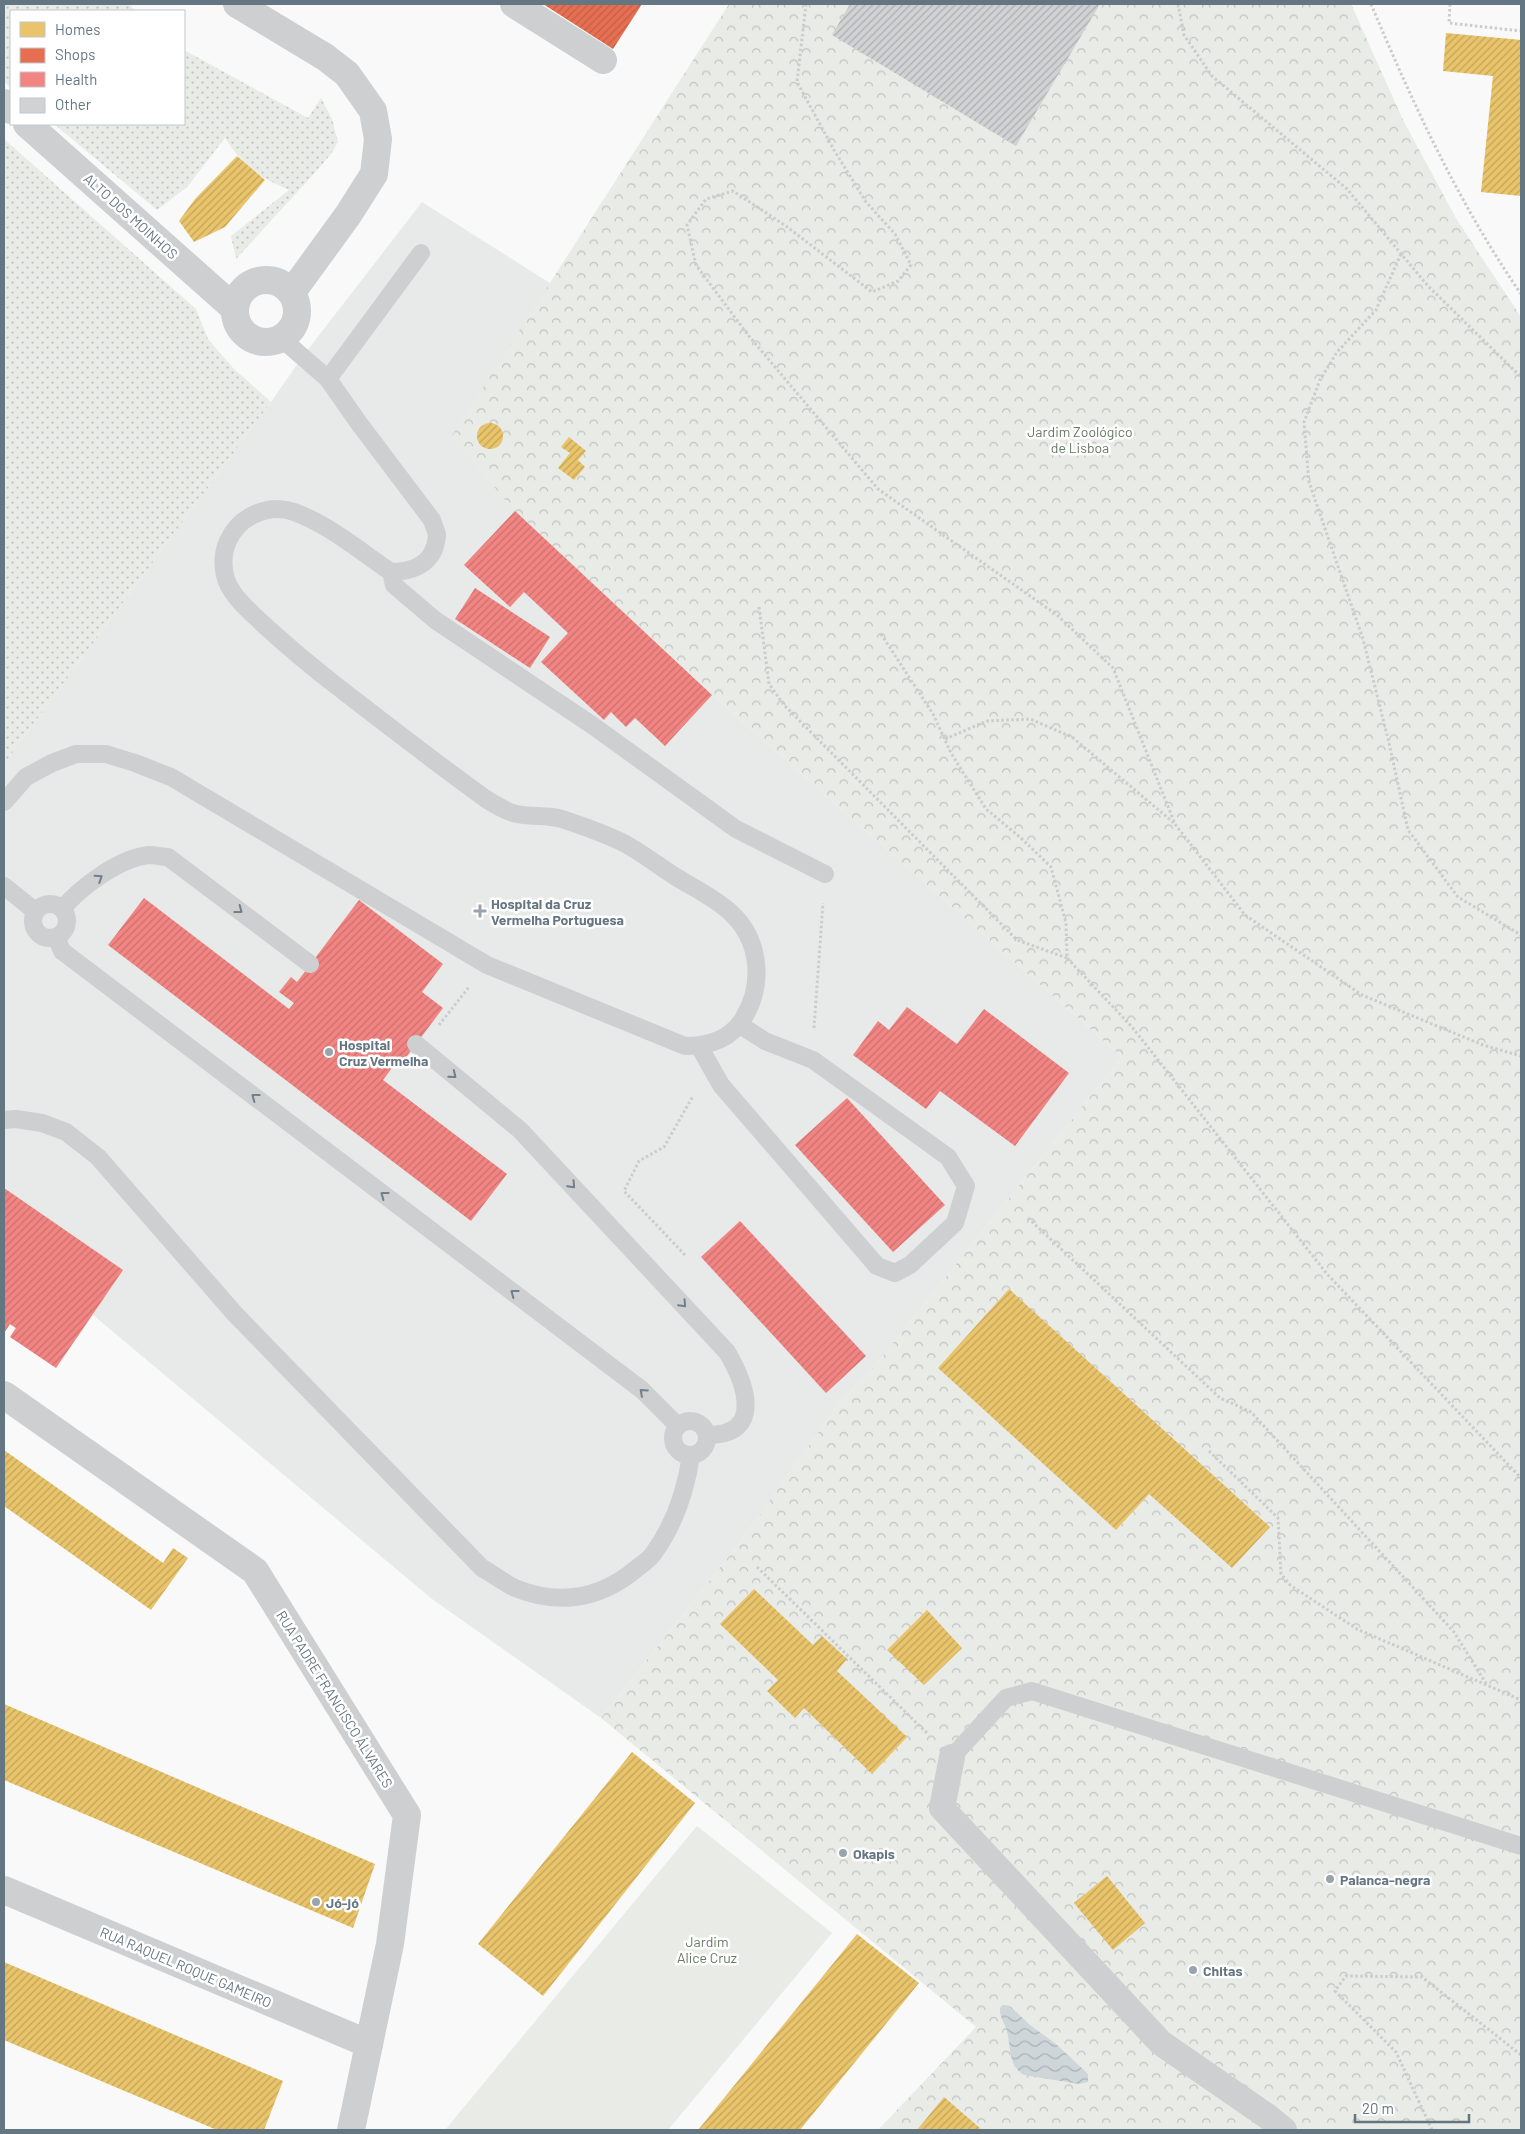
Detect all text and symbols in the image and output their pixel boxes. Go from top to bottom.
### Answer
legend [10,10,185,125]
text: Homes [55,20,100,38]
text: Shops [55,45,95,63]
text: Health [55,70,97,88]
text: Other [55,95,92,113]
street label: ALTO DOS MOINHOS [81,169,181,263]
park label: Jardim Zoológico de Lisboa [1027,423,1133,456]
one-way arrow [94,875,103,884]
place label: Hospital da Cruz Vermelha Portuguesa [491,895,624,928]
one-way arrow [233,904,243,913]
marker: Hospital da Cruz Vermelha Portuguesa [473,904,487,918]
place label: Hospital Cruz Vermelha [339,1036,428,1069]
marker: Hospital Cruz Vermelha [323,1046,335,1058]
one-way arrow [448,1070,457,1079]
one-way arrow [251,1094,261,1103]
one-way arrow [566,1180,575,1189]
one-way arrow [380,1192,390,1201]
one-way arrow [511,1291,520,1299]
one-way arrow [677,1299,686,1308]
one-way arrow [639,1389,648,1398]
street label: RUA PADRE FRANCISCO ÁLVARES [273,1607,397,1791]
place label: Okapis [853,1845,895,1862]
marker: Okapis [837,1847,849,1859]
place label: Palanca-negra [1340,1871,1430,1888]
marker: Palanca-negra [1324,1873,1336,1885]
place label: Jó-jó [326,1894,359,1911]
marker: Jó-jó [310,1896,322,1908]
street label: RUA RAQUEL ROQUE GAMEIRO [98,1923,274,2011]
park label: Jardim Alice Cruz [677,1933,737,1966]
place label: Chitas [1203,1962,1242,1979]
marker: Chitas [1187,1964,1199,1976]
scale bar [1355,2092,1469,2124]
text: 20 m [1362,2099,1394,2117]

